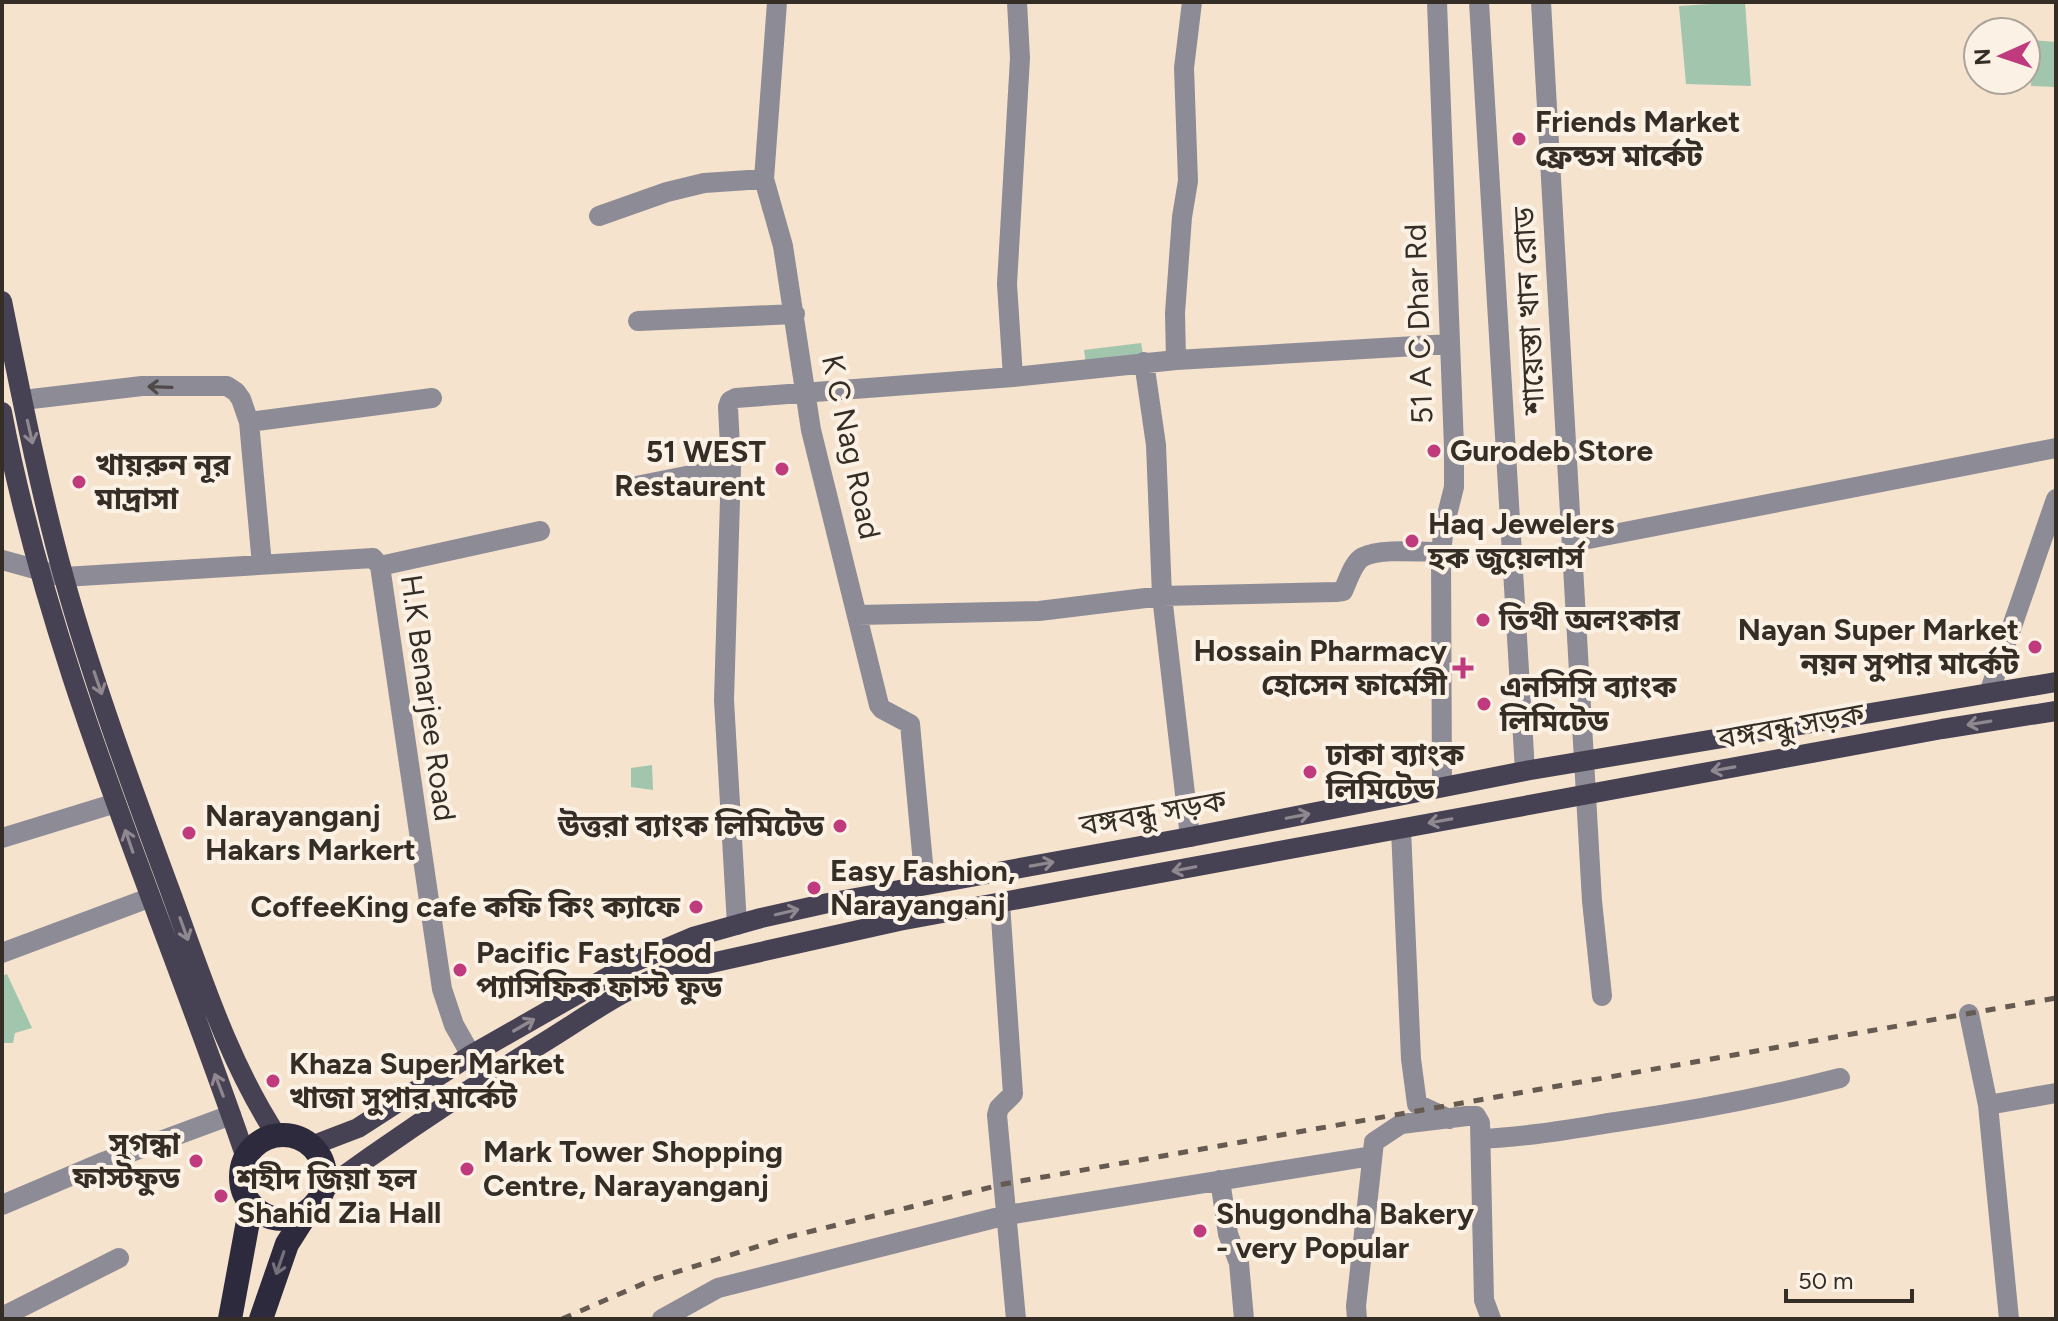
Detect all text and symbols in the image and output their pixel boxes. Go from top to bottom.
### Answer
north arrow [1962,16,2042,96]
text: N [1969,48,1996,66]
place label: Friends Market ফ্রেন্ডস মার্কেট [1535,103,1740,174]
marker: Friends Market ফ্রেন্ডস মার্কেট [1510,130,1528,148]
street label: শায়েস্তা খান রোড [1505,205,1552,417]
street label: 51 A C Dhar Rd [1397,223,1440,425]
street label: K C Nag Road [814,351,889,542]
one-way arrow [147,379,174,394]
one-way arrow [23,419,38,445]
place label: Gurodeb Store [1450,432,1653,469]
place label: 51 WEST Restaurent [614,433,766,504]
marker: Gurodeb Store [1425,442,1443,460]
place label: খায়রুন নূর মাদ্রাসা [94,446,231,517]
marker: 51 WEST Restaurent [773,460,791,478]
marker: খায়রুন নূর মাদ্রাসা [70,473,88,491]
place label: Haq Jewelers হক জুয়েলার্স [1427,505,1614,576]
marker: Haq Jewelers হক জুয়েলার্স [1403,532,1421,550]
street label: H.K Benarjee Road [393,572,464,824]
place label: তিথী অলংকার [1498,601,1681,638]
marker: তিথী অলংকার [1474,611,1492,629]
place label: Nayan Super Market নয়ন সুপার মার্কেট [1738,611,2020,682]
place label: Hossain Pharmacy হোসেন ফার্মেসী [1193,632,1448,703]
marker: Nayan Super Market নয়ন সুপার মার্কেট [2026,638,2044,656]
marker: Hossain Pharmacy হোসেন ফার্মেসী [1454,659,1472,677]
place label: এনসিসি ব্যাংক লিমিটেড [1499,668,1677,739]
one-way arrow [91,670,106,695]
street label: বঙ্গবন্ধু সড়ক [1714,694,1868,758]
marker: এনসিসি ব্যাংক লিমিটেড [1475,695,1493,713]
one-way arrow [1967,716,1992,731]
place label: ঢাকা ব্যাংক লিমিটেড [1325,736,1465,807]
one-way arrow [1711,762,1736,777]
marker: ঢাকা ব্যাংক লিমিটেড [1301,763,1319,781]
street label: বঙ্গবন্ধু সড়ক [1076,781,1230,845]
place label: Narayanganj Hakars Markert [205,797,416,868]
place label: উত্তরা ব্যাংক লিমিটেড [557,807,824,844]
one-way arrow [1285,808,1310,823]
one-way arrow [1428,815,1453,830]
marker: উত্তরা ব্যাংক লিমিটেড [831,817,849,835]
marker: Narayanganj Hakars Markert [180,824,198,842]
one-way arrow [121,829,135,854]
place label: Easy Fashion, Narayanganj [830,852,1016,923]
one-way arrow [1029,855,1054,870]
one-way arrow [1172,862,1197,877]
marker: Easy Fashion, Narayanganj [805,879,823,897]
place label: CoffeeKing cafe কফি কিং ক্যাফে [250,888,681,925]
marker: CoffeeKing cafe কফি কিং ক্যাফে [687,898,705,916]
one-way arrow [773,904,799,919]
one-way arrow [178,916,192,940]
place label: Pacific Fast Food প্যাসিফিক ফাস্ট ফুড [476,934,723,1005]
marker: Pacific Fast Food প্যাসিফিক ফাস্ট ফুড [451,961,469,979]
one-way arrow [512,1017,535,1033]
place label: Khaza Super Market খাজা সুপার মার্কেট [289,1045,565,1116]
marker: Khaza Super Market খাজা সুপার মার্কেট [264,1072,282,1090]
one-way arrow [211,1073,226,1098]
place label: সুগন্ধা ফাস্টফুড [72,1125,180,1196]
place label: Mark Tower Shopping Centre, Narayanganj [483,1133,783,1204]
marker: সুগন্ধা ফাস্টফুড [187,1152,205,1170]
place label: শহীদ জিয়া হল Shahid Zia Hall [236,1160,441,1231]
marker: Mark Tower Shopping Centre, Narayanganj [458,1160,476,1178]
marker: শহীদ জিয়া হল Shahid Zia Hall [212,1187,230,1205]
place label: Shugondha Bakery - very Popular [1216,1195,1475,1266]
marker: Shugondha Bakery - very Popular [1191,1222,1209,1240]
one-way arrow [272,1250,286,1275]
scale bar [1786,1253,1912,1303]
text: 50 m [1798,1266,1854,1295]

